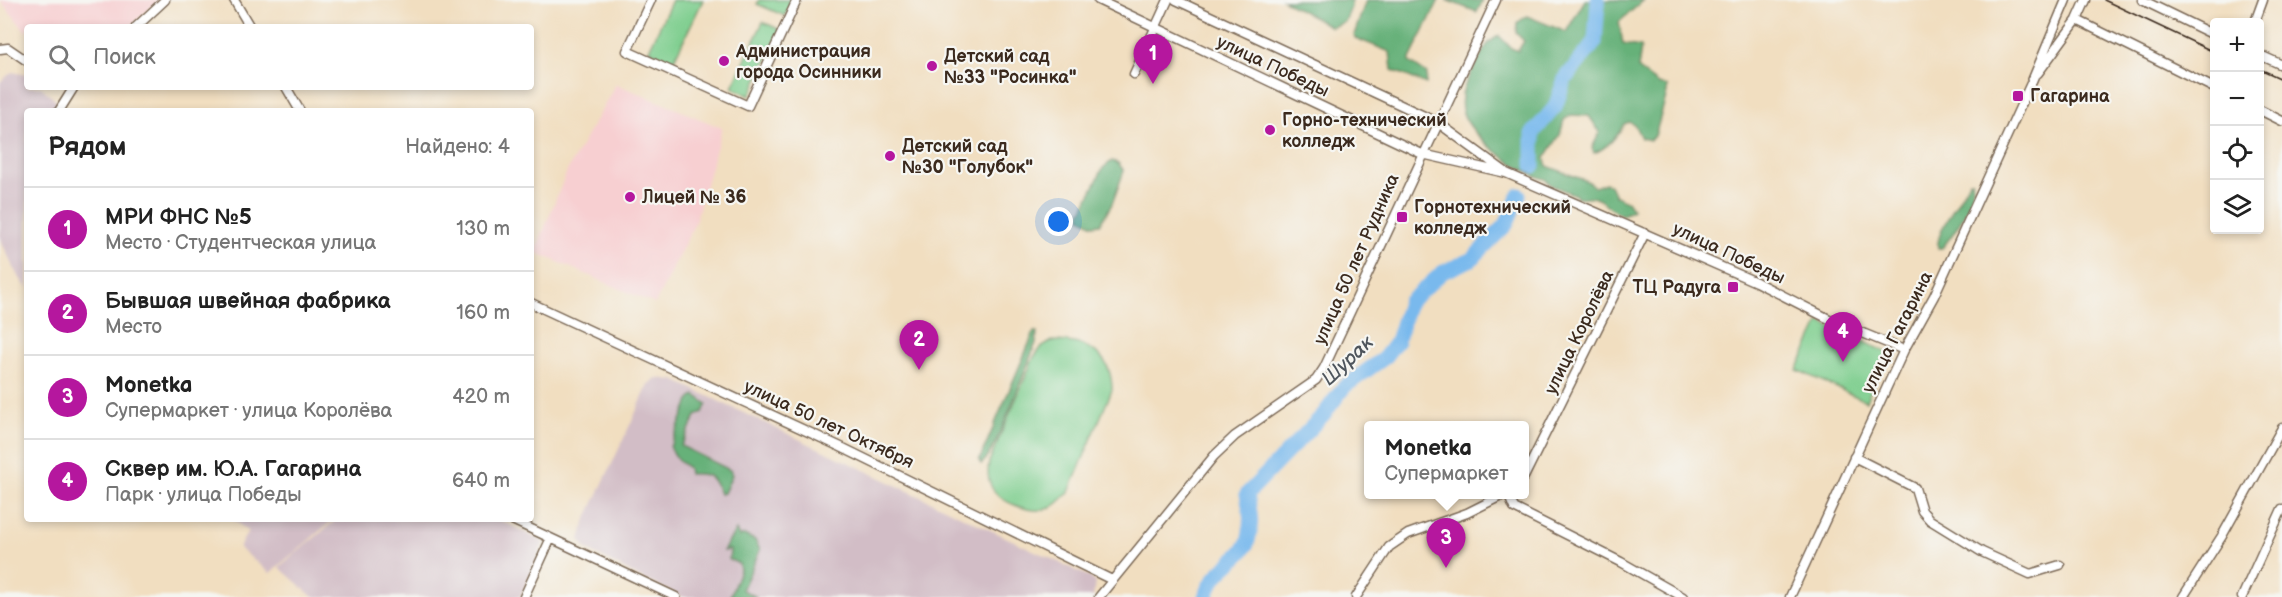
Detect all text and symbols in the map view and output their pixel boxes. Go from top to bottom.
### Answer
map controls [2210,18,2264,234]
button: + [2210,18,2264,72]
search box [24,24,534,90]
street label: улица Победы [1213,31,1332,102]
pin: 1 [1134,34,1172,84]
icon: search [45,41,78,74]
place label: Администрация города Осинники [735,41,882,83]
text: Поиск [93,44,156,71]
place label: Детский сад №33 "Росинка" [944,46,1077,88]
marker: Администрация города Осинники [717,54,731,68]
marker: Детский сад №33 "Росинка" [925,59,939,73]
button: − [2210,72,2264,126]
place label: Гагарина [2030,86,2110,107]
marker: Гагарина [2011,89,2025,103]
place label: Горно-технический колледж [1282,110,1447,152]
marker: Горно-технический колледж [1263,123,1277,137]
button: locate [2210,126,2264,180]
text: Рядом [48,132,126,163]
text: Найдено: 4 [405,135,510,159]
place label: Детский сад №30 "Голубок" [902,136,1033,178]
marker: Детский сад №30 "Голубок" [883,149,897,163]
street label: улица 50 лет Рудника [1309,170,1404,348]
button: layers [2210,180,2264,234]
place label: Лицей № 36 [641,187,746,208]
marker: Лицей № 36 [623,190,637,204]
place label: Горнотехнический колледж [1414,197,1571,239]
text: МРИ ФНС №5 [105,204,252,231]
your location [1044,207,1073,236]
marker: Горнотехнический колледж [1395,210,1409,224]
text: 1 [63,217,72,241]
text: 130 m [456,217,510,241]
street label: улица Победы [1669,218,1788,289]
text: Место · Студентческая улица [105,231,376,255]
street label: улица Королёва [1540,267,1619,398]
street label: улица Гагарина [1858,268,1937,396]
place label: ТЦ Радуга [1633,277,1722,298]
marker: ТЦ Радуга [1726,280,1740,294]
text: Бывшая швейная фабрика [105,288,391,315]
text: 2 [62,301,73,325]
text: 160 m [456,301,510,325]
pin: 4 [1824,312,1862,362]
text: Место [105,315,162,339]
pin: 2 [900,320,938,370]
water label: Шурак [1317,330,1379,391]
text: Monetka [105,372,193,399]
street label: улица 50 лет Октября [741,376,917,473]
text: 3 [62,385,73,409]
text: 420 m [452,385,510,409]
text: Супермаркет · улица Королёва [105,399,392,423]
popup [1364,421,1529,499]
text: Monetka [1384,435,1472,462]
text: Сквер им. Ю.А. Гагарина [105,456,361,483]
text: Супермаркет [1384,462,1509,486]
text: 4 [62,469,73,493]
text: 640 m [452,469,510,493]
text: Парк · улица Победы [105,483,302,507]
pin: 3 [1426,518,1466,568]

